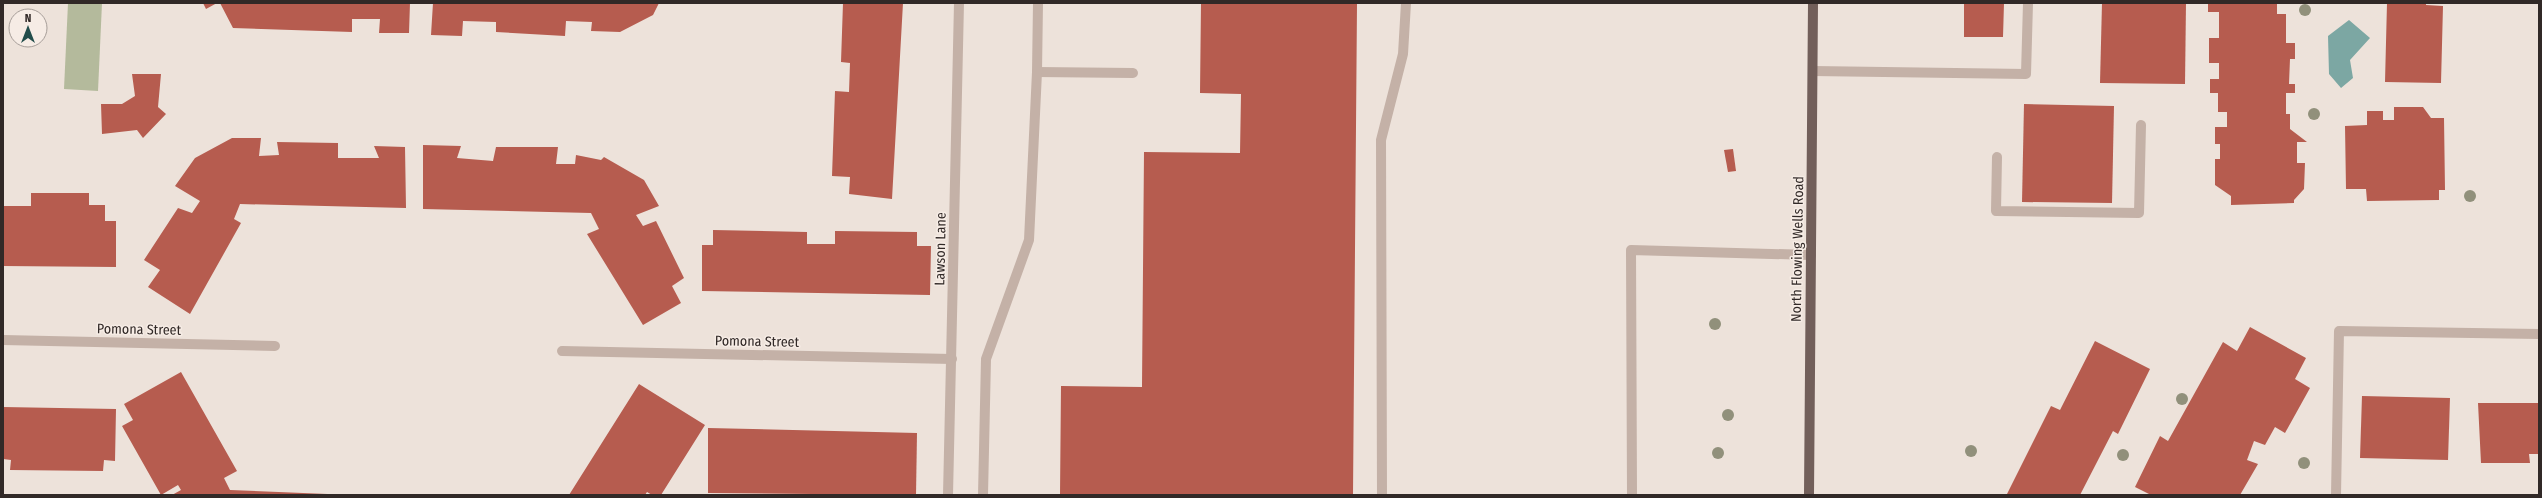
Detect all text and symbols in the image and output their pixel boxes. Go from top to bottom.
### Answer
north arrow [8,8,48,48]
text: N [25,12,31,25]
street label: North Flowing Wells Road [1788,176,1807,322]
street label: Lawson Lane [931,212,950,286]
street label: Pomona Street [97,320,182,339]
street label: Pomona Street [715,332,800,351]

